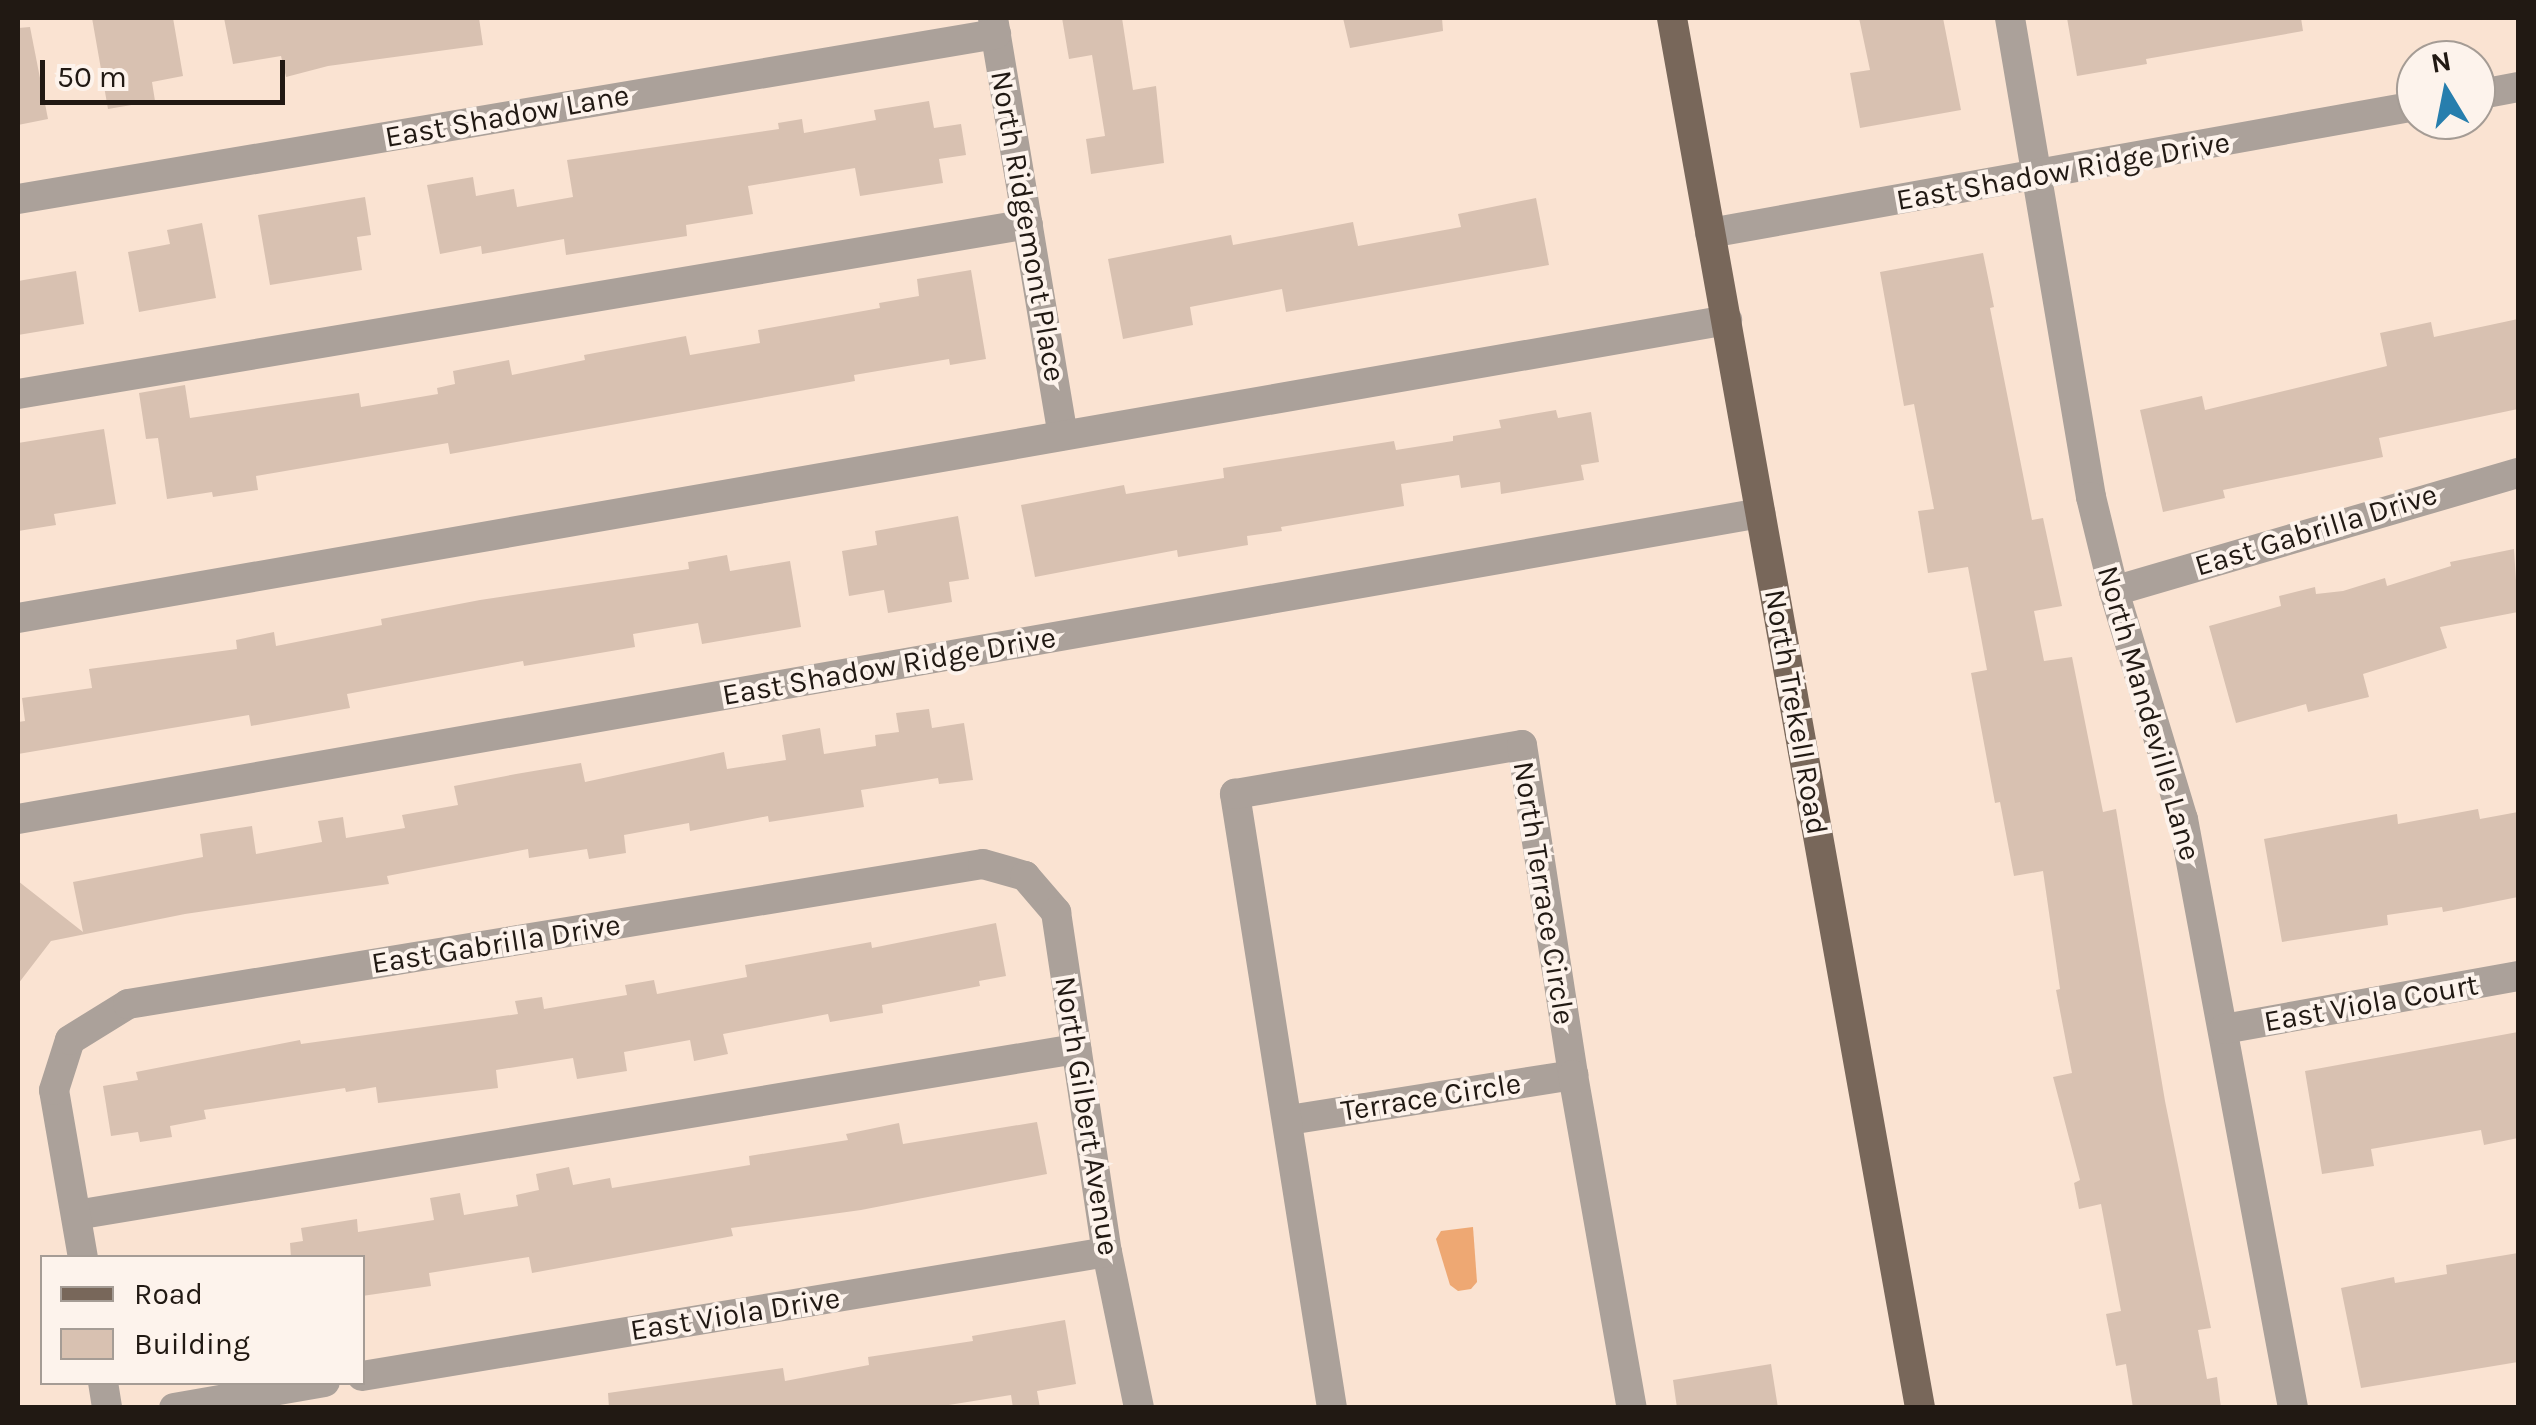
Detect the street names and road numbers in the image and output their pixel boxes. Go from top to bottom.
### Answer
street label: North Ridgemont Place [983,68,1073,384]
street label: East Shadow Lane [382,77,632,155]
street label: East Shadow Ridge Drive [1893,124,2233,218]
street label: East Gabrilla Drive [2191,476,2441,584]
street label: North Mandeville Lane [2090,562,2208,864]
street label: North Trekell Road [1757,586,1835,838]
street label: East Shadow Ridge Drive [719,619,1059,713]
street label: North Terrace Circle [1505,759,1583,1027]
street label: East Gabrilla Drive [369,907,623,981]
street label: East Viola Court [2261,966,2481,1040]
street label: North Gilbert Avenue [1047,974,1127,1258]
street label: Terrace Circle [1338,1065,1524,1129]
street label: East Viola Drive [628,1280,842,1348]

